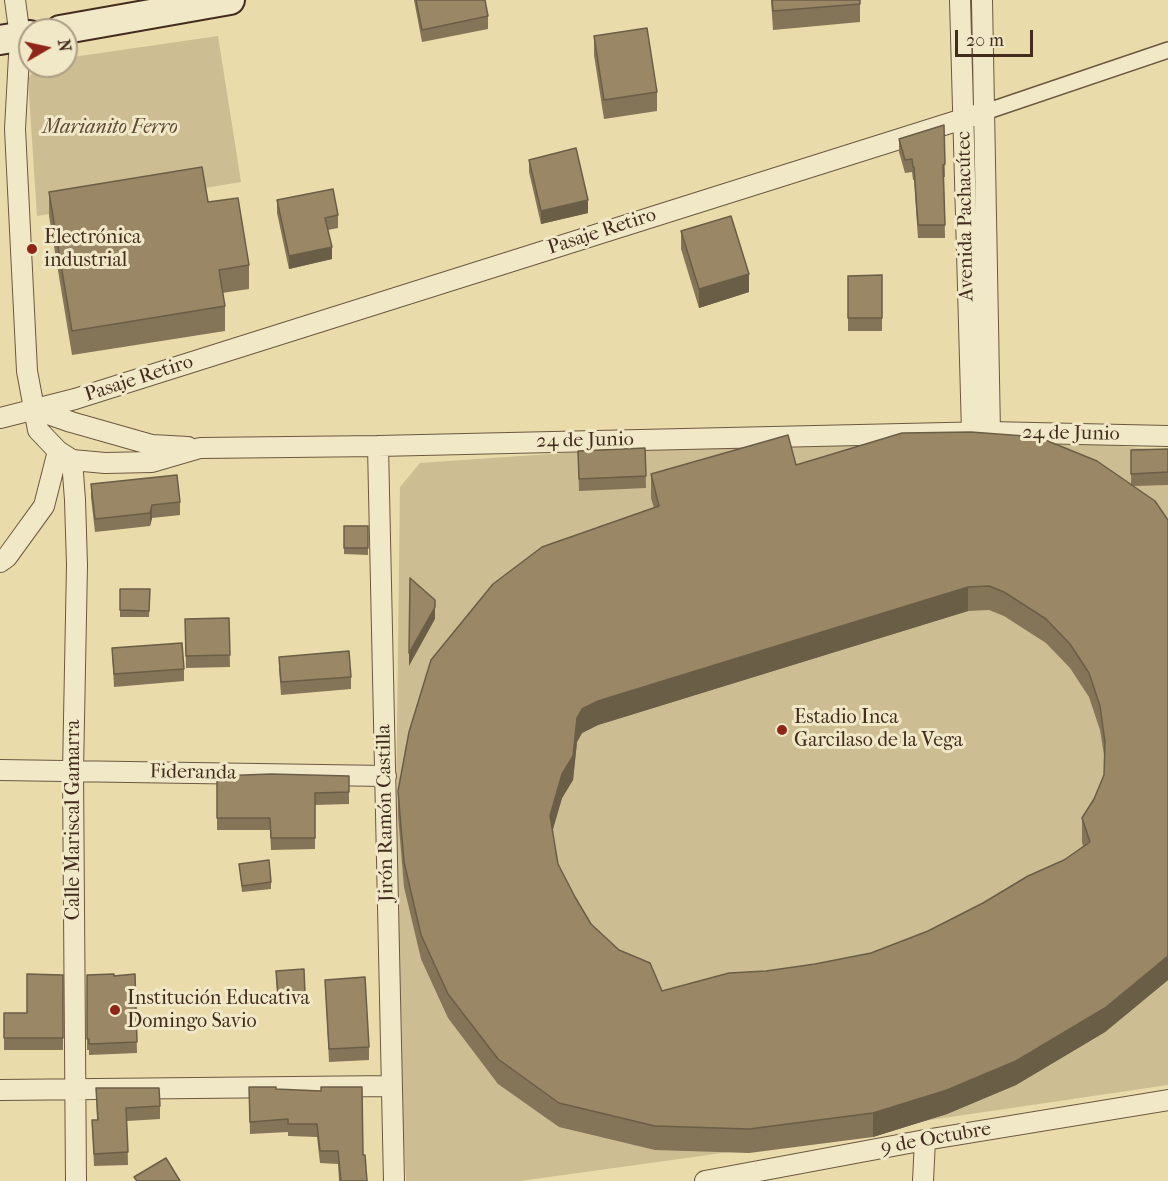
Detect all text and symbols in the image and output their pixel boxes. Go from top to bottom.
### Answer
north arrow [18,18,78,78]
scale bar [958,18,1036,56]
text: 20 m [966,30,1004,51]
text: N [54,38,75,53]
park label: Marianito Ferro [42,116,178,140]
street label: Avenida Pachacútec [953,131,979,301]
street label: Pasaje Retiro [545,203,659,261]
place label: Electrónica industrial [44,226,141,273]
marker: Electrónica industrial [25,242,39,256]
street label: Pasaje Retiro [82,350,196,408]
street label: 24 de Junio [1022,421,1120,447]
street label: 24 de Junio [536,428,634,454]
place label: Estadio Inca Garcilaso de la Vega [794,706,963,753]
street label: Calle Mariscal Gamarra [62,720,86,920]
marker: Estadio Inca Garcilaso de la Vega [775,723,789,737]
street label: Jirón Ramón Castilla [372,724,400,902]
street label: Fideranda [149,760,237,786]
place label: Institución Educativa Domingo Savio [127,987,310,1034]
marker: Institución Educativa Domingo Savio [108,1003,122,1017]
street label: 9 de Octubre [879,1118,993,1160]

